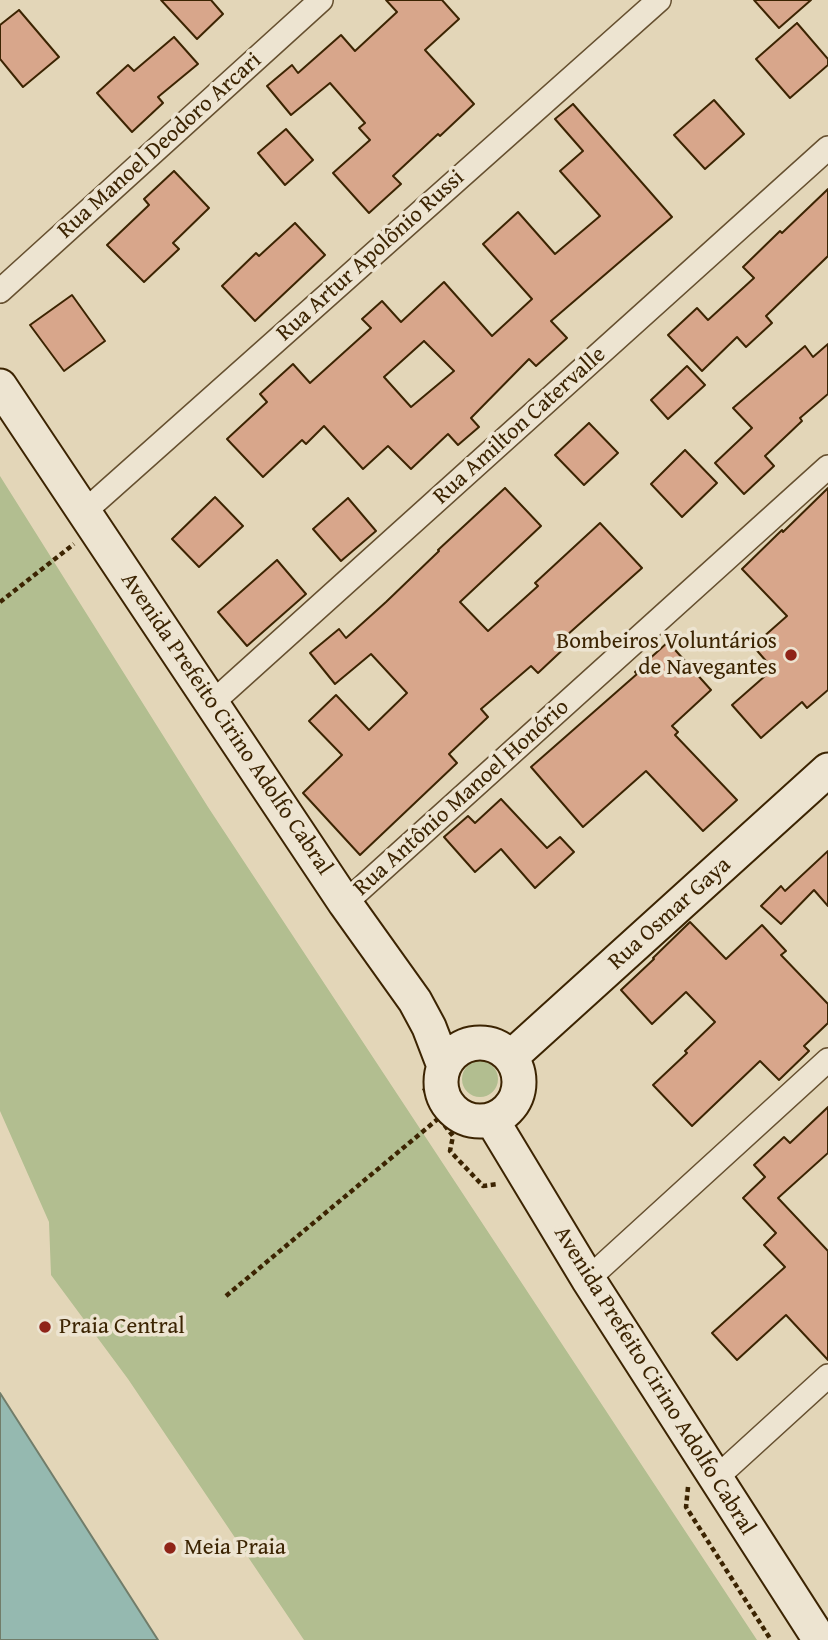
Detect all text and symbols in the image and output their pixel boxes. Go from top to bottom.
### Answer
street label: Rua Manoel Deodoro Arcari [52,47,268,245]
street label: Rua Artur Apolônio Russi [271,164,471,348]
street label: Rua Amilton Catervalle [428,341,612,511]
street label: Avenida Prefeito Cirino Adolfo Cabral [114,567,338,881]
place label: Bombeiros Voluntários de Navegantes [556,628,777,682]
marker: Bombeiros Voluntários de Navegantes [783,647,799,663]
street label: Rua Antônio Manoel Honório [349,694,575,902]
street label: Rua Osmar Gaya [603,852,737,976]
street label: Avenida Prefeito Cirino Adolfo Cabral [547,1221,761,1541]
place label: Praia Central [59,1313,185,1341]
marker: Praia Central [37,1319,53,1335]
place label: Meia Praia [184,1534,286,1562]
marker: Meia Praia [162,1540,178,1556]

